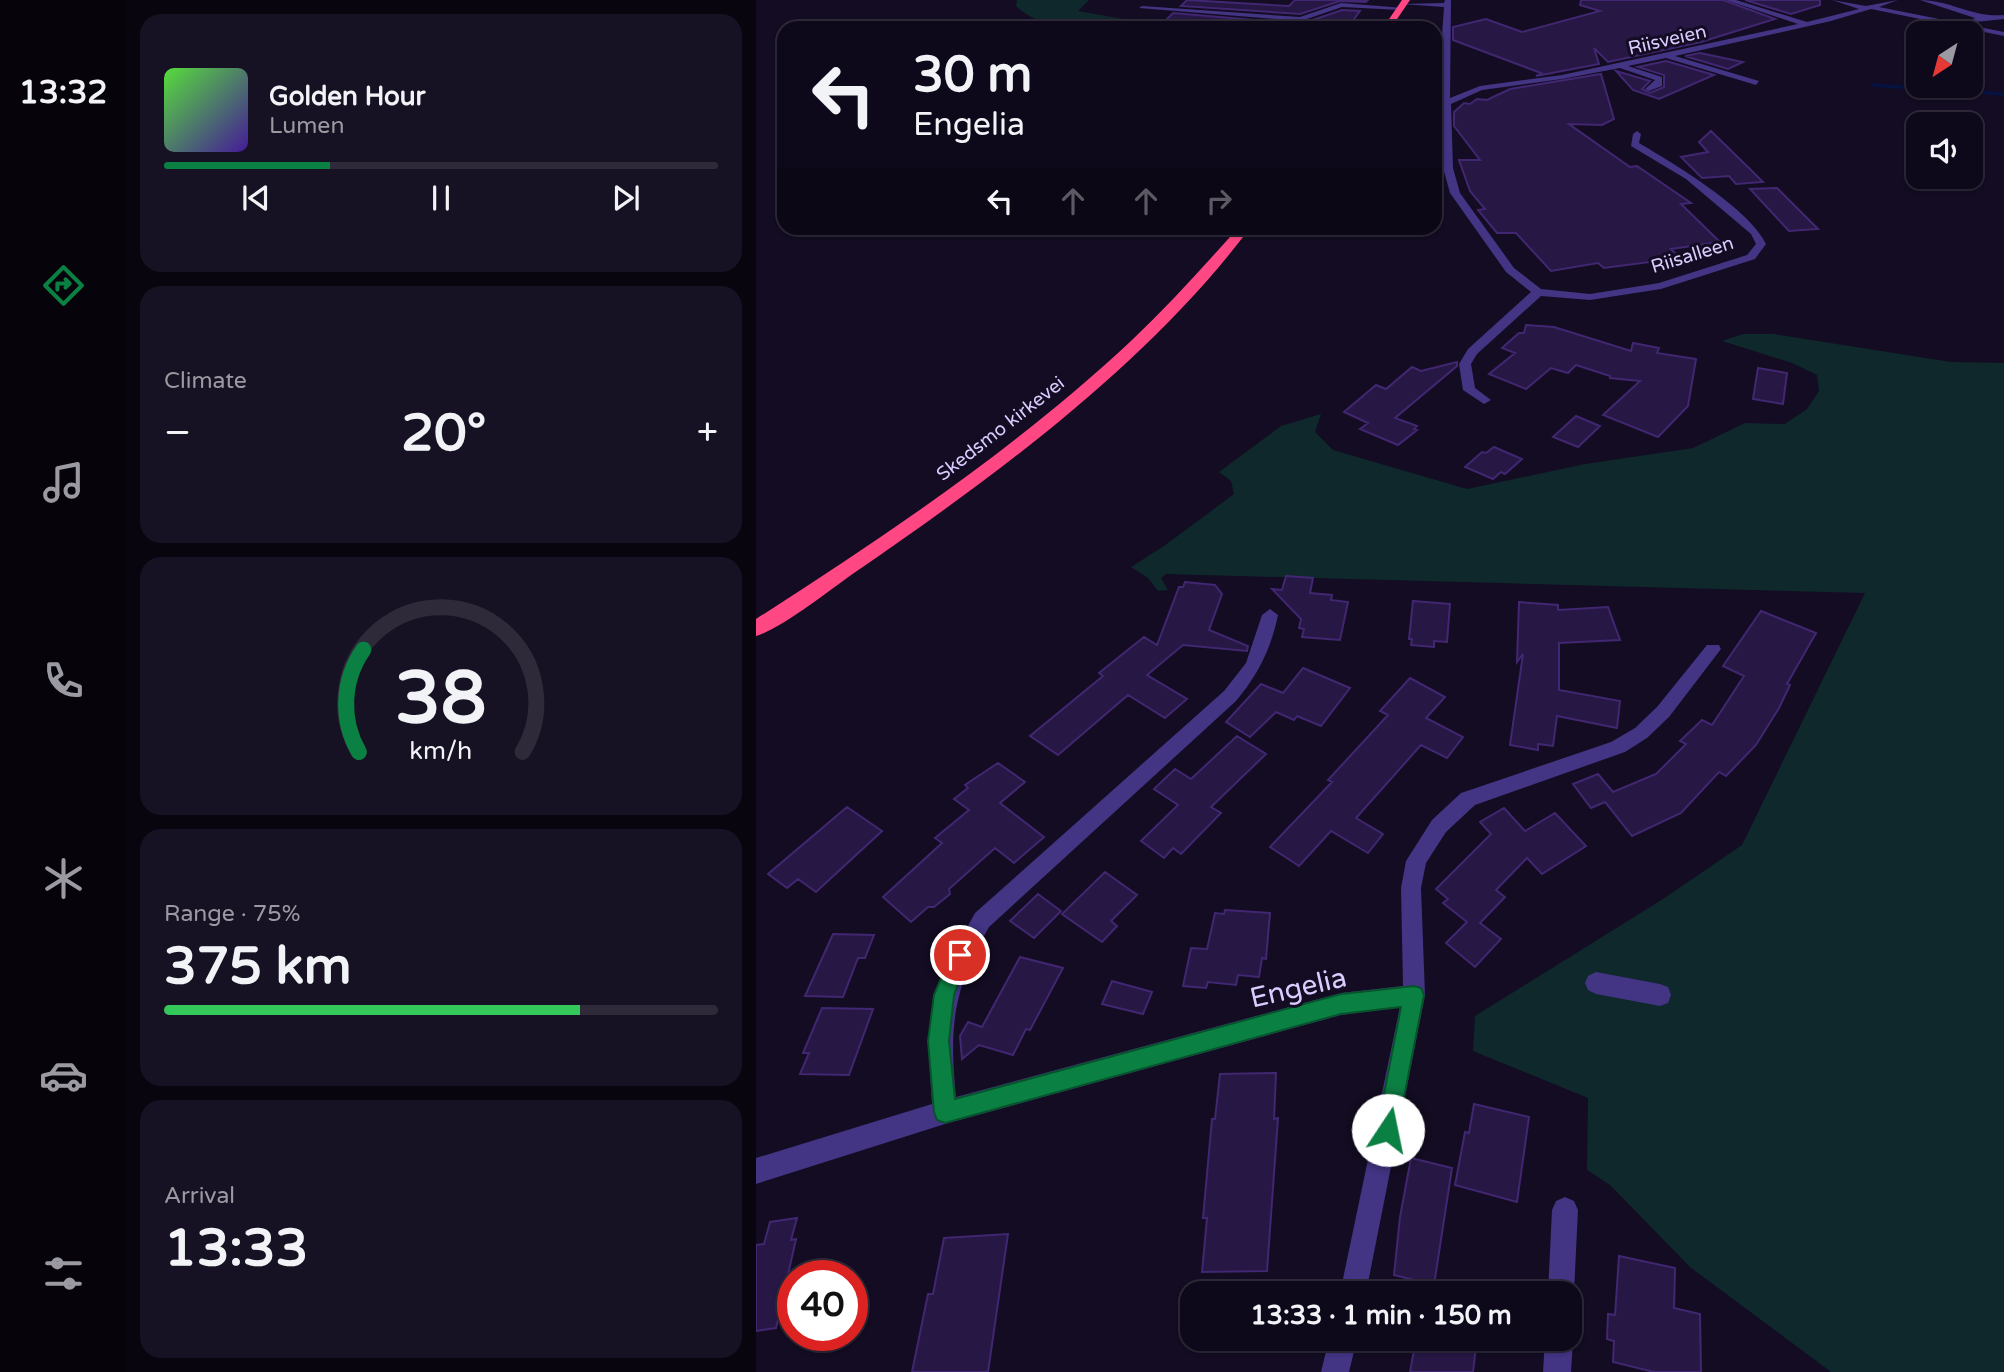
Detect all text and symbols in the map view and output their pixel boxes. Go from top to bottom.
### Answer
street label: Riisveien [1626,20,1709,60]
north arrow [1906,21,1983,98]
map controls [1906,21,1983,189]
text: 30 m [913,46,1032,105]
icon: left [798,49,889,140]
text: 13:32 [19,74,107,112]
text: Golden Hour [269,81,426,112]
text: Engelia [913,106,1025,144]
text: Lumen [269,112,344,140]
button: sound [1906,112,1983,189]
icon: previous [237,179,275,217]
icon: pause [422,179,460,217]
icon: next [607,179,645,217]
icon: left [981,182,1019,220]
icon: ahead [1054,182,1092,220]
icon: ahead [1127,182,1165,220]
icon: right [1200,182,1238,220]
street label: Riisalleen [1648,232,1736,278]
icon: directions [39,261,88,310]
text: Climate [164,367,247,395]
street label: Skedsmo kirkevei [932,372,1069,486]
text: 20° [401,402,486,465]
text: − [164,410,191,456]
text: + [697,410,718,456]
icon: music [39,458,88,507]
text: 38 [395,655,487,743]
icon: phone [39,656,88,705]
text: km/h [410,736,472,766]
icon: climate [39,854,88,903]
text: Range · 75% [164,900,300,928]
pin [930,925,990,985]
text: 375 km [164,935,352,998]
icon: arrive [941,936,979,974]
street label: Engelia [1247,960,1350,1016]
icon: car [39,1051,88,1100]
position arrow [1351,1093,1425,1167]
text: Arrival [164,1182,235,1210]
text: 13:33 [164,1217,308,1280]
icon: filters [39,1249,88,1298]
speed limit sign: 40 [777,1260,868,1351]
text: 13:33 · 1 min · 150 m [1250,1300,1512,1331]

